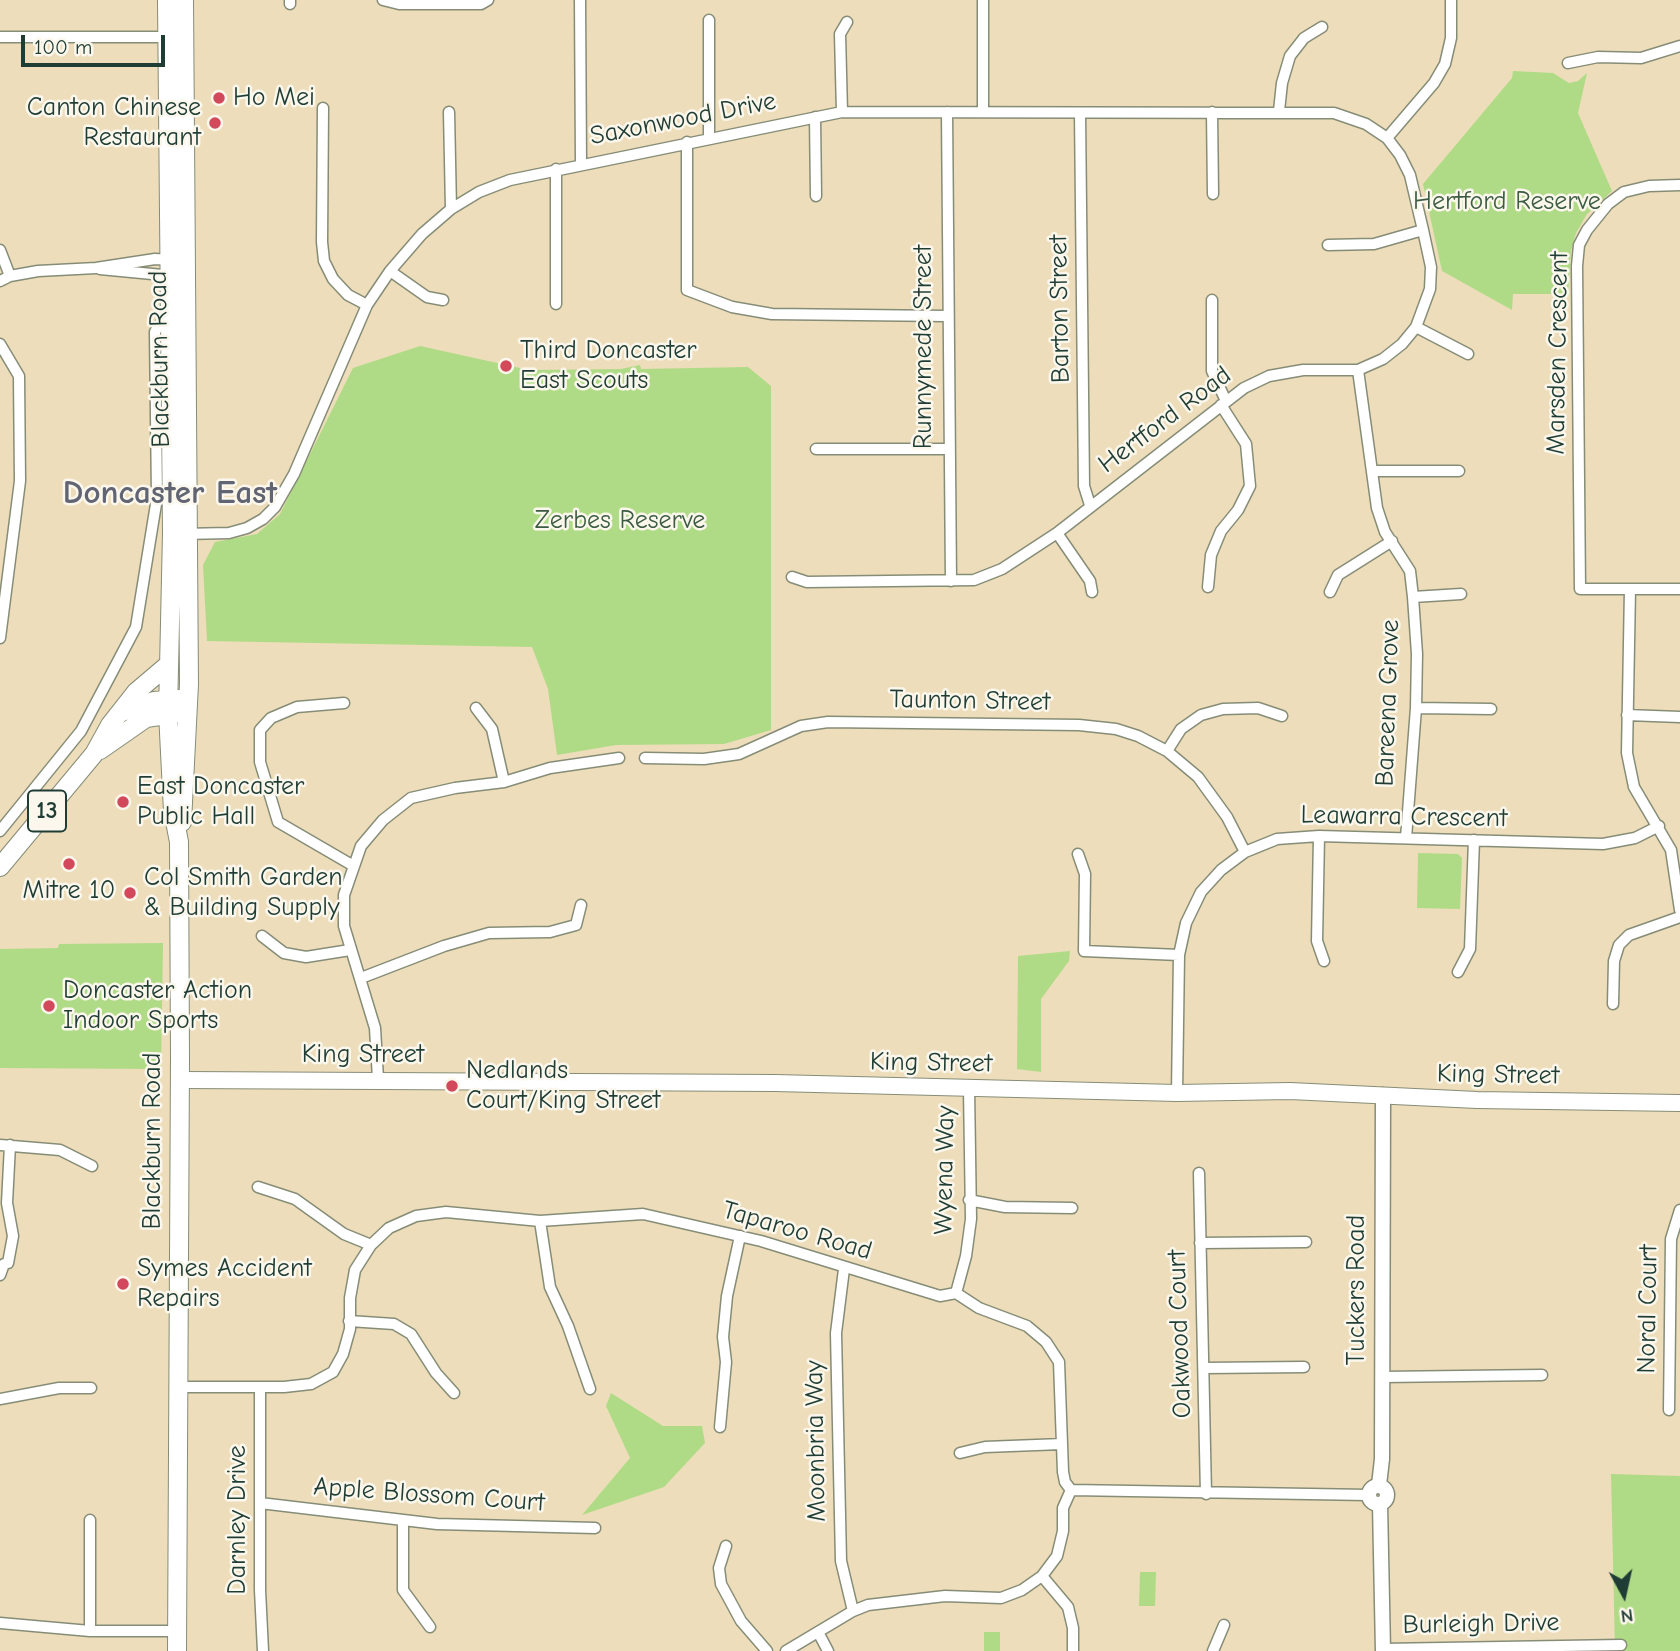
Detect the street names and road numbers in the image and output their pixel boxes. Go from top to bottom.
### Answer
street label: Saxonwood Drive [587,86,779,152]
street label: Barton Street [1043,235,1077,383]
street label: Runnymede Street [908,245,940,449]
street label: Marsden Crescent [1541,251,1575,455]
street label: Blackburn Road [143,270,177,448]
street label: Hertford Road [1092,360,1238,480]
street label: Bareena Grove [1369,619,1407,787]
street label: Taunton Street [889,684,1051,718]
road number: 13 [28,790,66,832]
street label: Leawarra Crescent [1300,800,1508,834]
street label: King Street [302,1039,424,1071]
street label: King Street [870,1046,992,1080]
street label: Blackburn Road [137,1052,169,1230]
street label: King Street [1437,1058,1559,1092]
street label: Wyena Way [928,1105,962,1235]
street label: Taparoo Road [719,1195,875,1267]
street label: Tuckers Road [1341,1215,1373,1365]
street label: Noral Court [1631,1244,1665,1374]
street label: Oakwood Court [1161,1249,1199,1419]
street label: Moonbria Way [799,1360,833,1522]
street label: Darnley Drive [222,1445,254,1595]
street label: Apple Blossom Court [312,1471,546,1519]
street label: Burleigh Drive [1402,1607,1560,1641]

